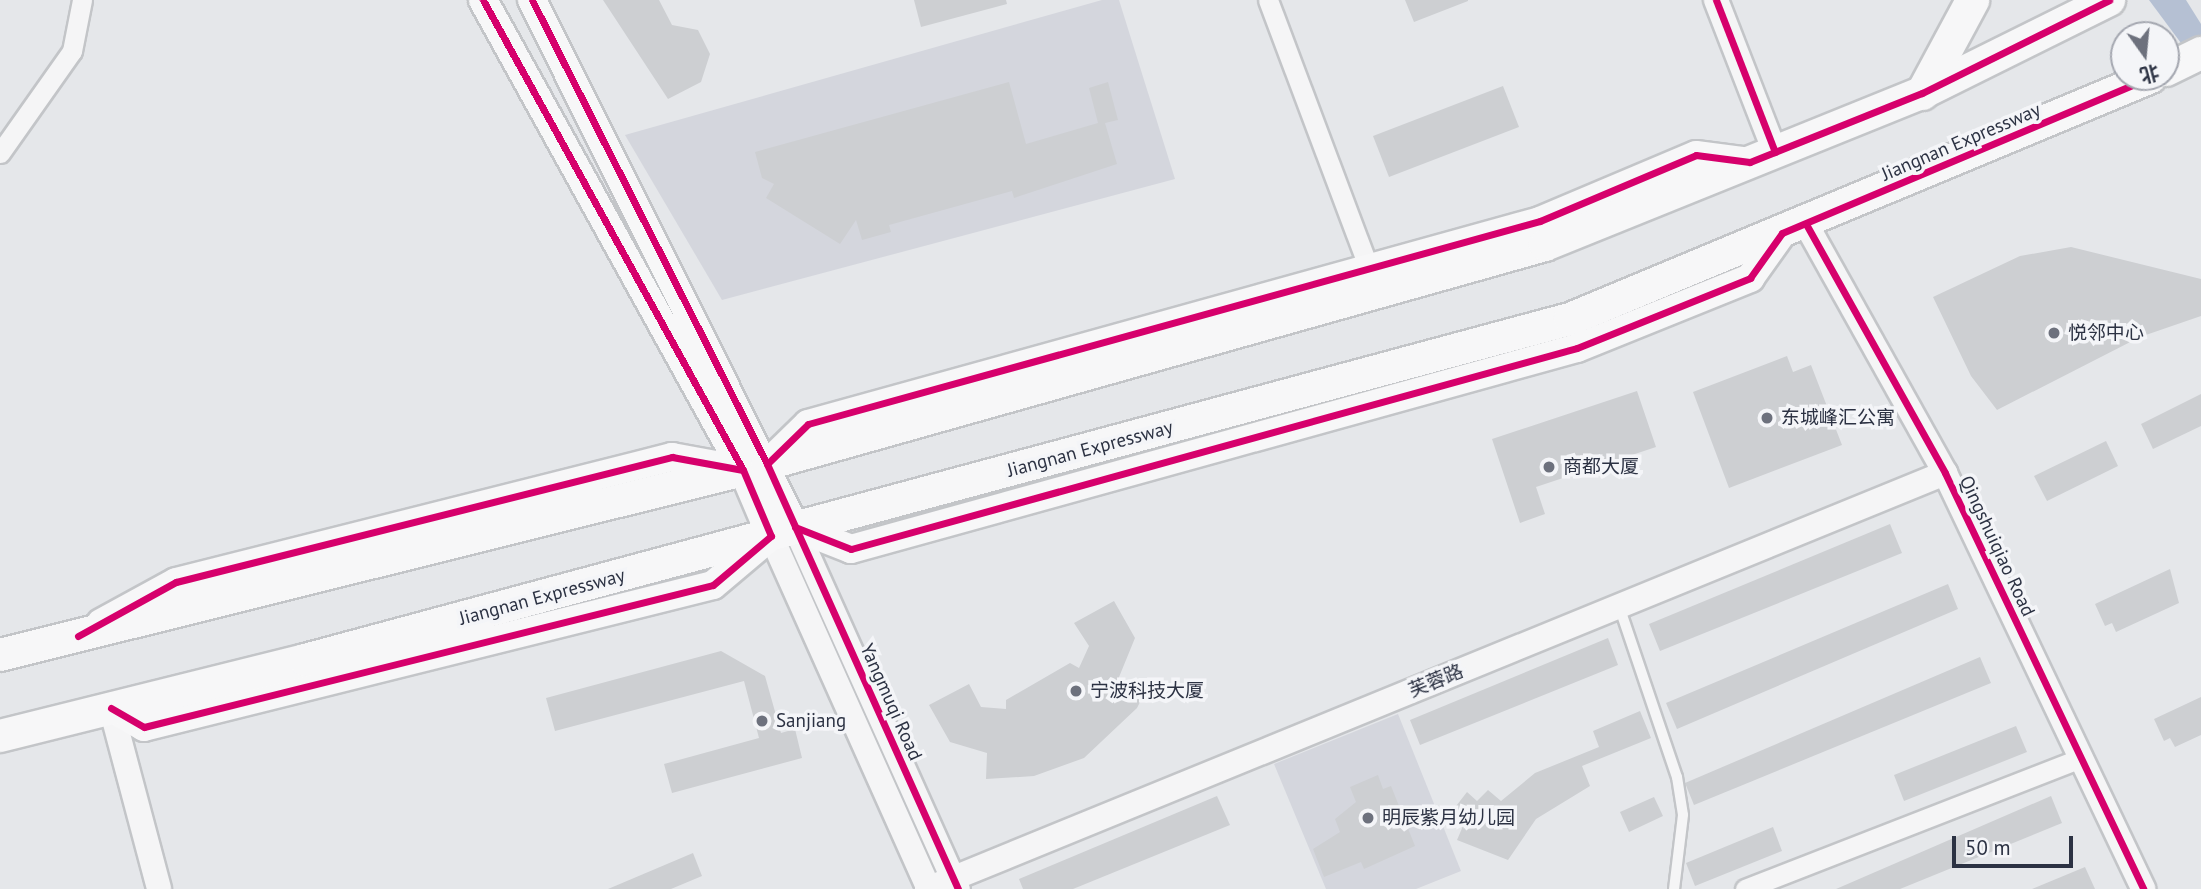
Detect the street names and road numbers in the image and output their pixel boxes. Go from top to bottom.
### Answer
street label: Jiangnan Expressway [1878,98,2044,186]
street label: Jiangnan Expressway [1005,416,1175,482]
street label: Qingshuiqiao Road [1954,472,2040,620]
street label: Jiangnan Expressway [457,564,627,630]
street label: Yangmuqi Road [855,640,927,764]
street label: 芙蓉路 [1405,660,1467,702]

